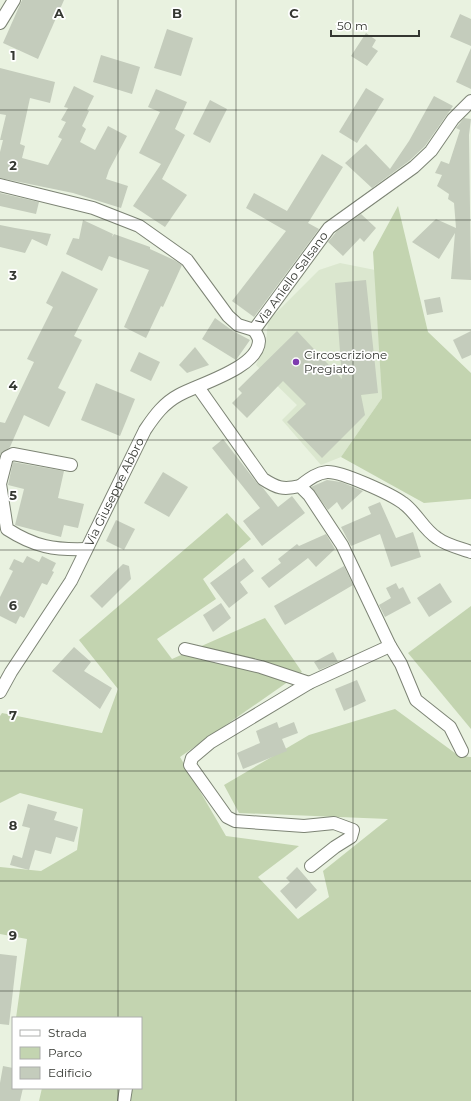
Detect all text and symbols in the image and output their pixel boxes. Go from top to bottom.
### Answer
text: A [53,5,65,21]
text: B [172,5,182,21]
text: C [289,5,299,21]
scale bar [331,12,419,38]
text: 50 m [337,18,368,33]
text: 1 [10,47,16,63]
text: 2 [9,157,17,173]
street label: Via Aniello Salsano [252,228,331,328]
text: 3 [8,267,17,283]
place label: Circoscrizione Pregiato [304,347,387,376]
marker: Circoscrizione Pregiato [291,357,301,367]
text: 4 [9,377,18,393]
street label: Via Giuseppe Abbro [81,435,147,549]
text: 5 [9,487,17,503]
text: 6 [9,597,18,613]
text: 7 [9,707,17,723]
text: 8 [9,817,18,833]
text: 9 [9,927,17,943]
legend [12,1017,142,1089]
text: Strada [48,1025,87,1040]
text: Parco [48,1045,82,1060]
text: Edificio [48,1065,92,1080]

